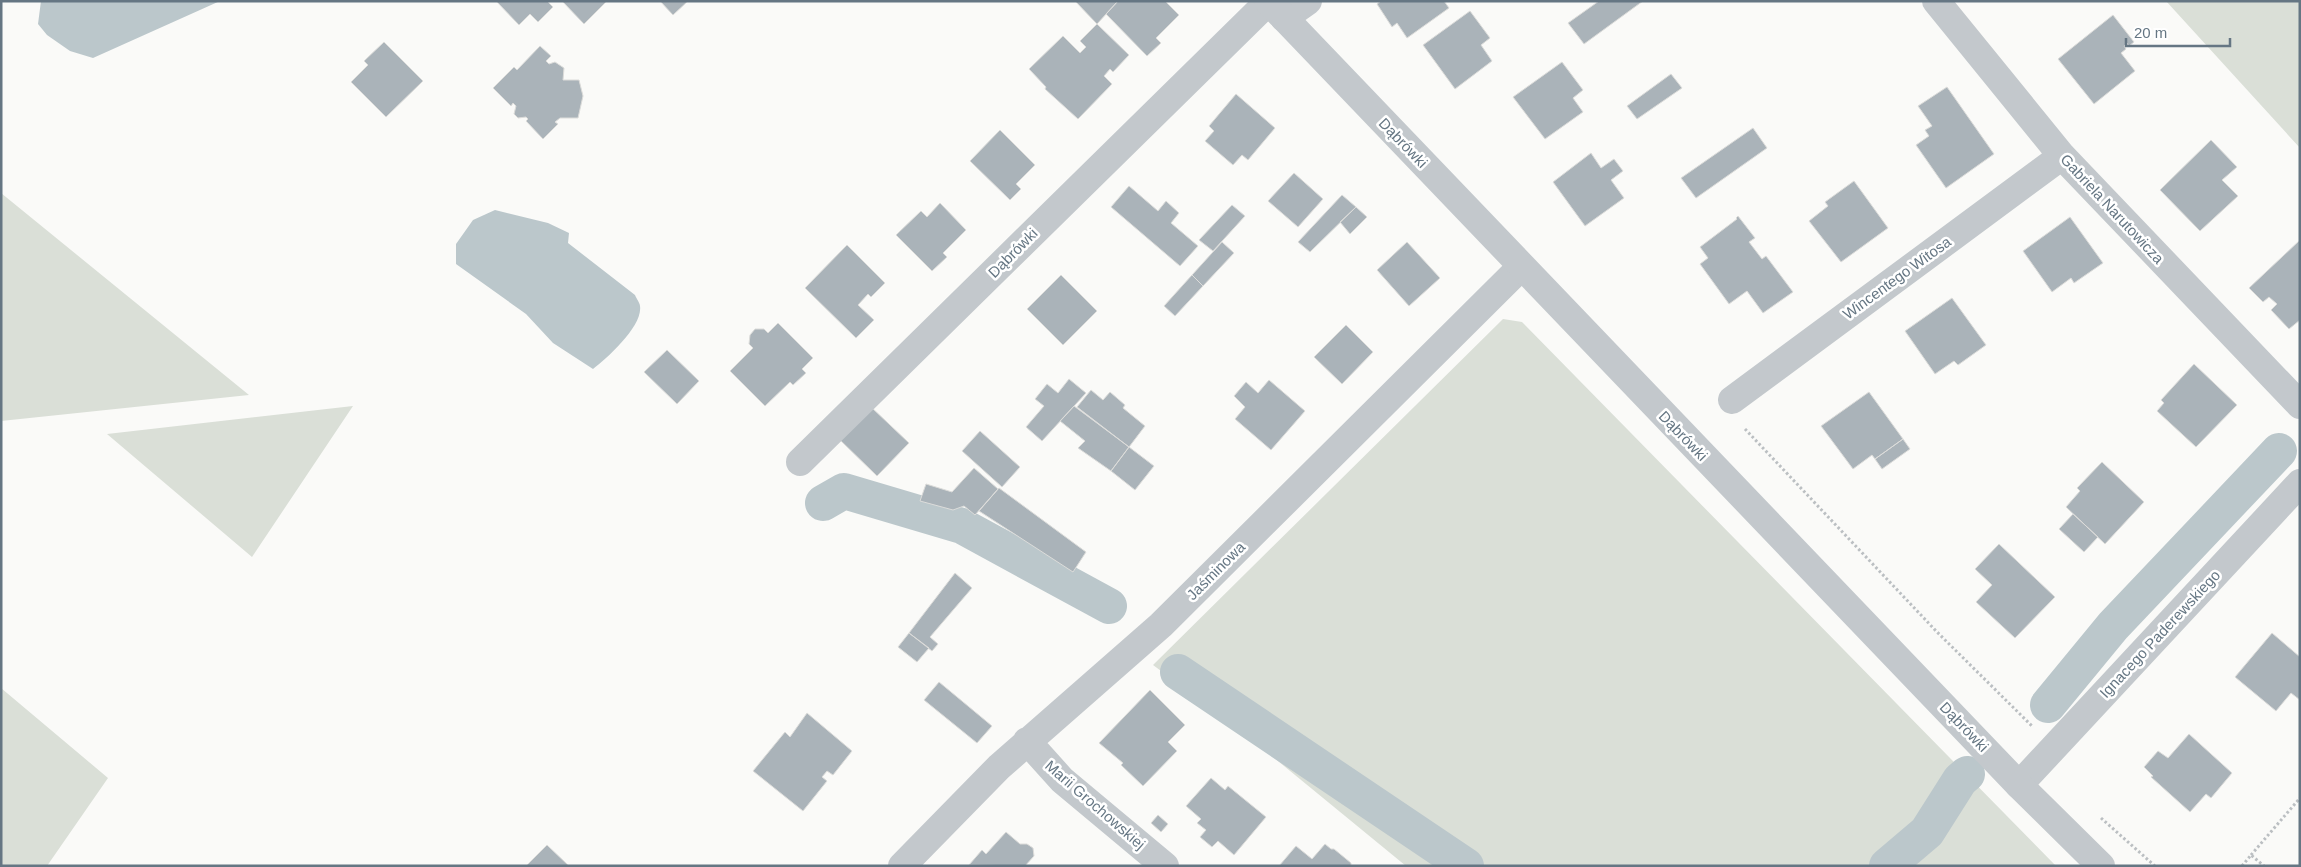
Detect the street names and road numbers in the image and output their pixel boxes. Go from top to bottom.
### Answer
street label: Dąbrówki [1376,114,1431,171]
street label: Gabriela Narutowicza [2057,150,2168,267]
street label: Dąbrówki [985,225,1041,281]
street label: Wincentego Witosa [1839,232,1955,322]
street label: Dąbrówki [1656,407,1711,464]
street label: Jaśminowa [1183,538,1249,603]
street label: Ignacego Paderewskiego [2096,566,2223,701]
street label: Dąbrówki [1937,698,1992,755]
street label: Marii Grochowskiej [1042,757,1149,853]

